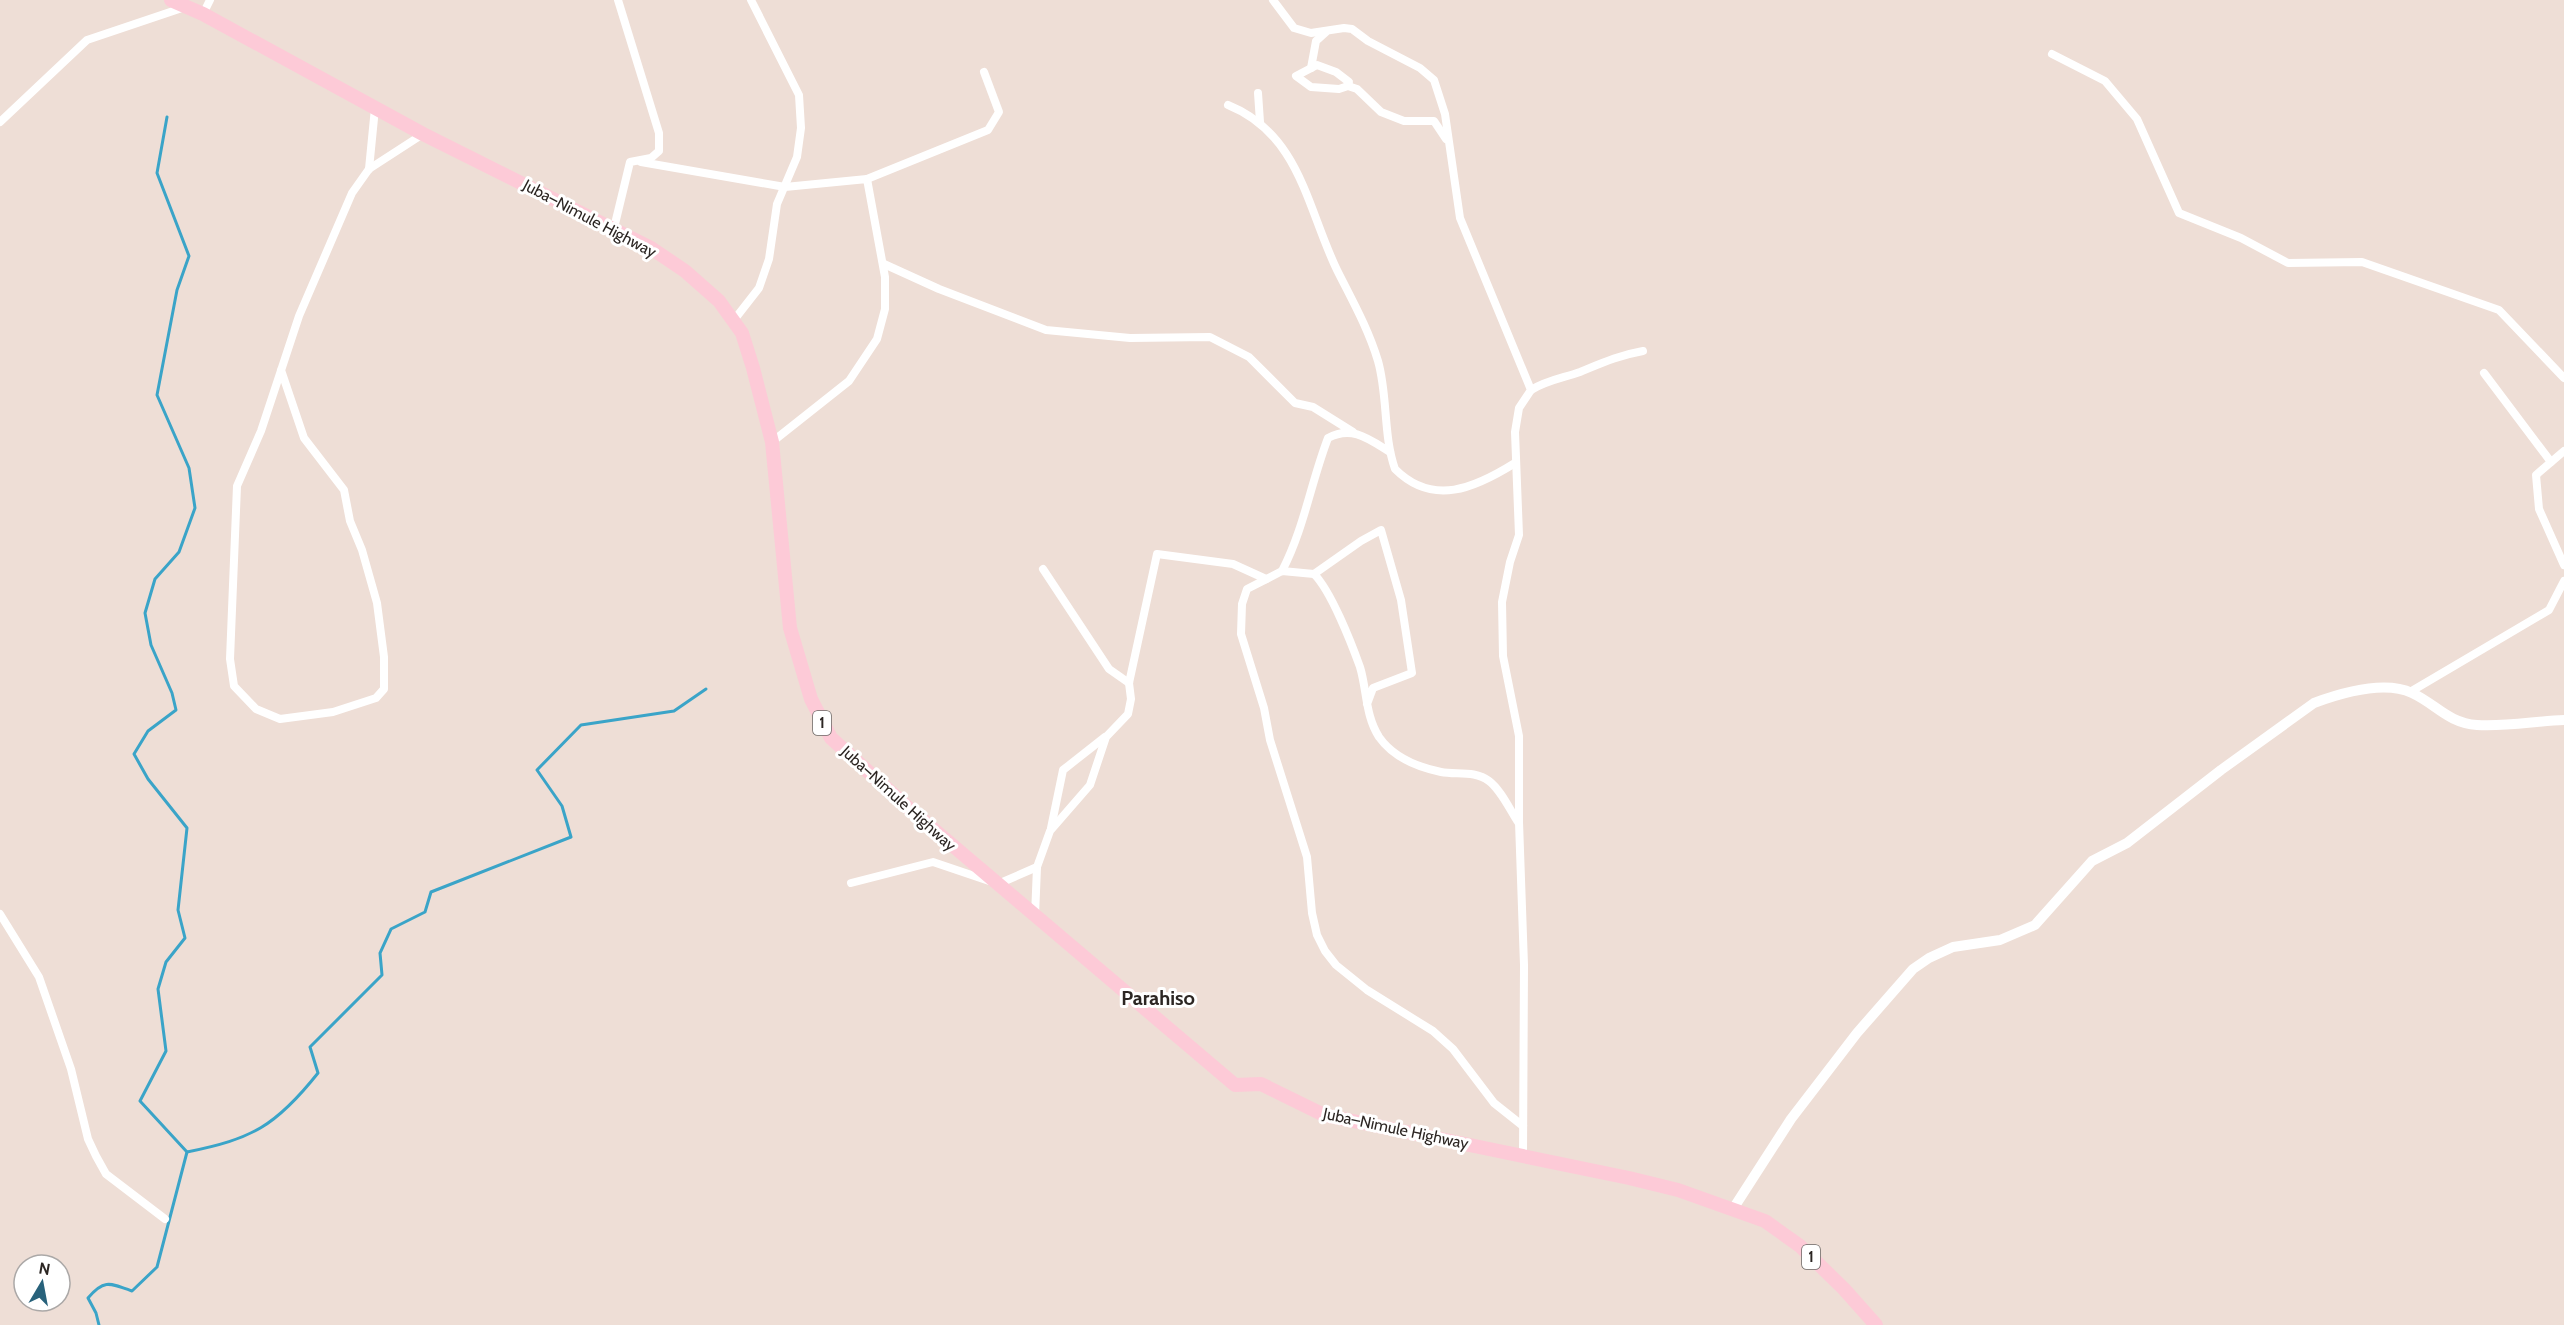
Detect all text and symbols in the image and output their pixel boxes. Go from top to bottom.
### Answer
street label: Juba–Nimule Highway [519,175,660,262]
road number: 1 [813,711,831,735]
street label: Juba–Nimule Highway [837,741,960,855]
district label: Parahiso [1121,986,1195,1010]
street label: Juba–Nimule Highway [1321,1104,1470,1153]
road number: 1 [1802,1245,1820,1269]
north arrow [12,1253,72,1313]
text: N [37,1258,52,1279]

